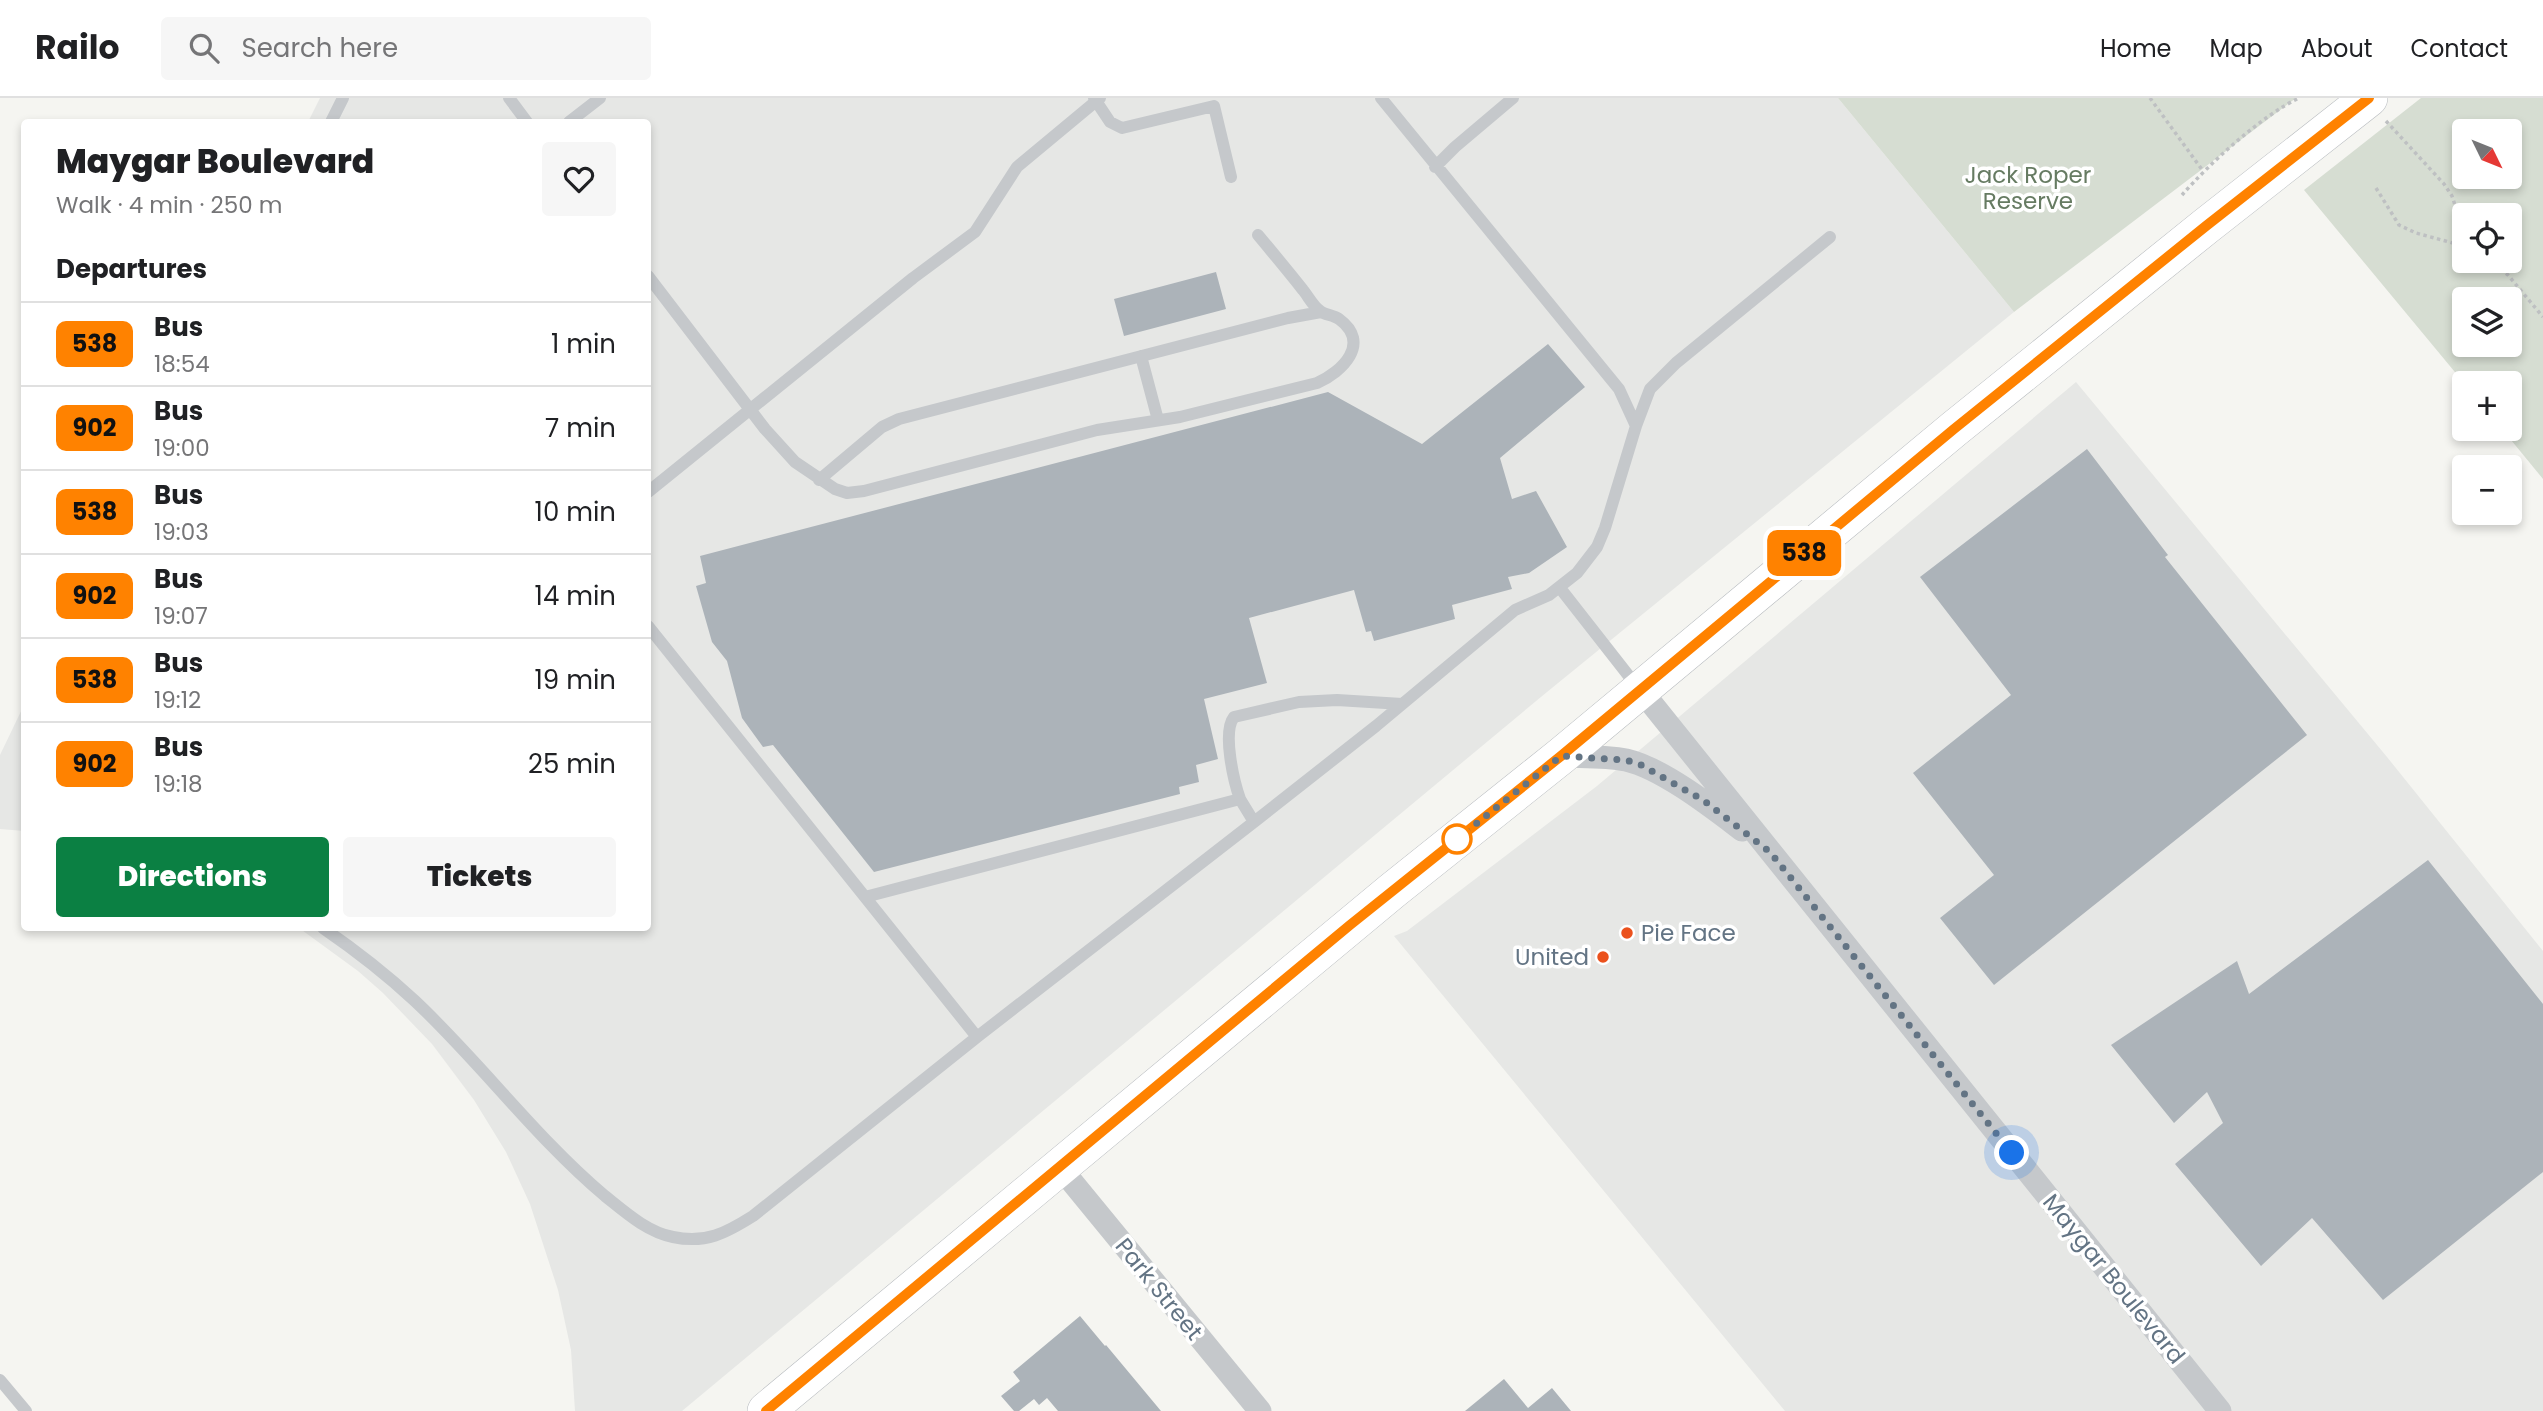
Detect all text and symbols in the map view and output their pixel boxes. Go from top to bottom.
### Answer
search box [161,17,651,80]
text: Railo [35,24,119,71]
icon: search [185,29,223,67]
text: Search here [241,30,398,66]
text: Home [2100,32,2172,65]
text: Map [2210,32,2263,65]
text: About [2301,32,2372,65]
text: Contact [2410,32,2508,65]
north arrow [2452,119,2522,189]
map controls [2452,119,2522,525]
text: Maygar Boulevard [56,138,374,185]
button: heart [542,142,616,216]
park label: Jack Roper Reserve [1965,159,2091,217]
text: Walk · 4 min · 250 m [56,189,282,221]
button: locate [2452,203,2522,273]
text: Departures [56,251,207,287]
button: layers [2452,287,2522,357]
text: Bus [154,309,203,345]
text: 1 min [551,326,616,362]
text: 538 [72,327,117,360]
text: 18:54 [154,348,210,380]
button: + [2452,371,2522,441]
text: Bus [154,393,203,429]
text: 7 min [545,410,616,446]
text: 902 [72,411,117,444]
text: 19:00 [154,432,210,464]
button: − [2452,455,2522,525]
text: Bus [154,477,203,513]
text: 10 min [535,494,616,530]
text: 538 [72,495,117,528]
text: 19:03 [154,516,209,548]
line badge: 538 [1764,530,1844,576]
text: 538 [1781,536,1827,569]
text: Bus [154,561,203,597]
text: 14 min [535,578,616,614]
text: 902 [72,579,117,612]
text: 19:07 [154,600,208,632]
text: Bus [154,645,203,681]
text: 19 min [535,662,616,698]
text: 538 [72,663,117,696]
text: 19:12 [154,684,201,716]
text: Bus [154,729,203,765]
text: 25 min [528,746,616,782]
text: 902 [72,747,117,780]
text: 19:18 [154,768,203,800]
unlabelled marker [1442,824,1472,854]
button: Directions [56,837,329,917]
button: Tickets [343,837,616,917]
place label: Pie Face [1641,917,1736,949]
marker: Pie Face [1619,925,1635,941]
place label: United [1515,941,1589,973]
marker: United [1595,949,1611,965]
your location [1994,1135,2029,1170]
street label: Maygar Boulevard [2035,1187,2193,1371]
street label: Park Street [1108,1231,1210,1347]

